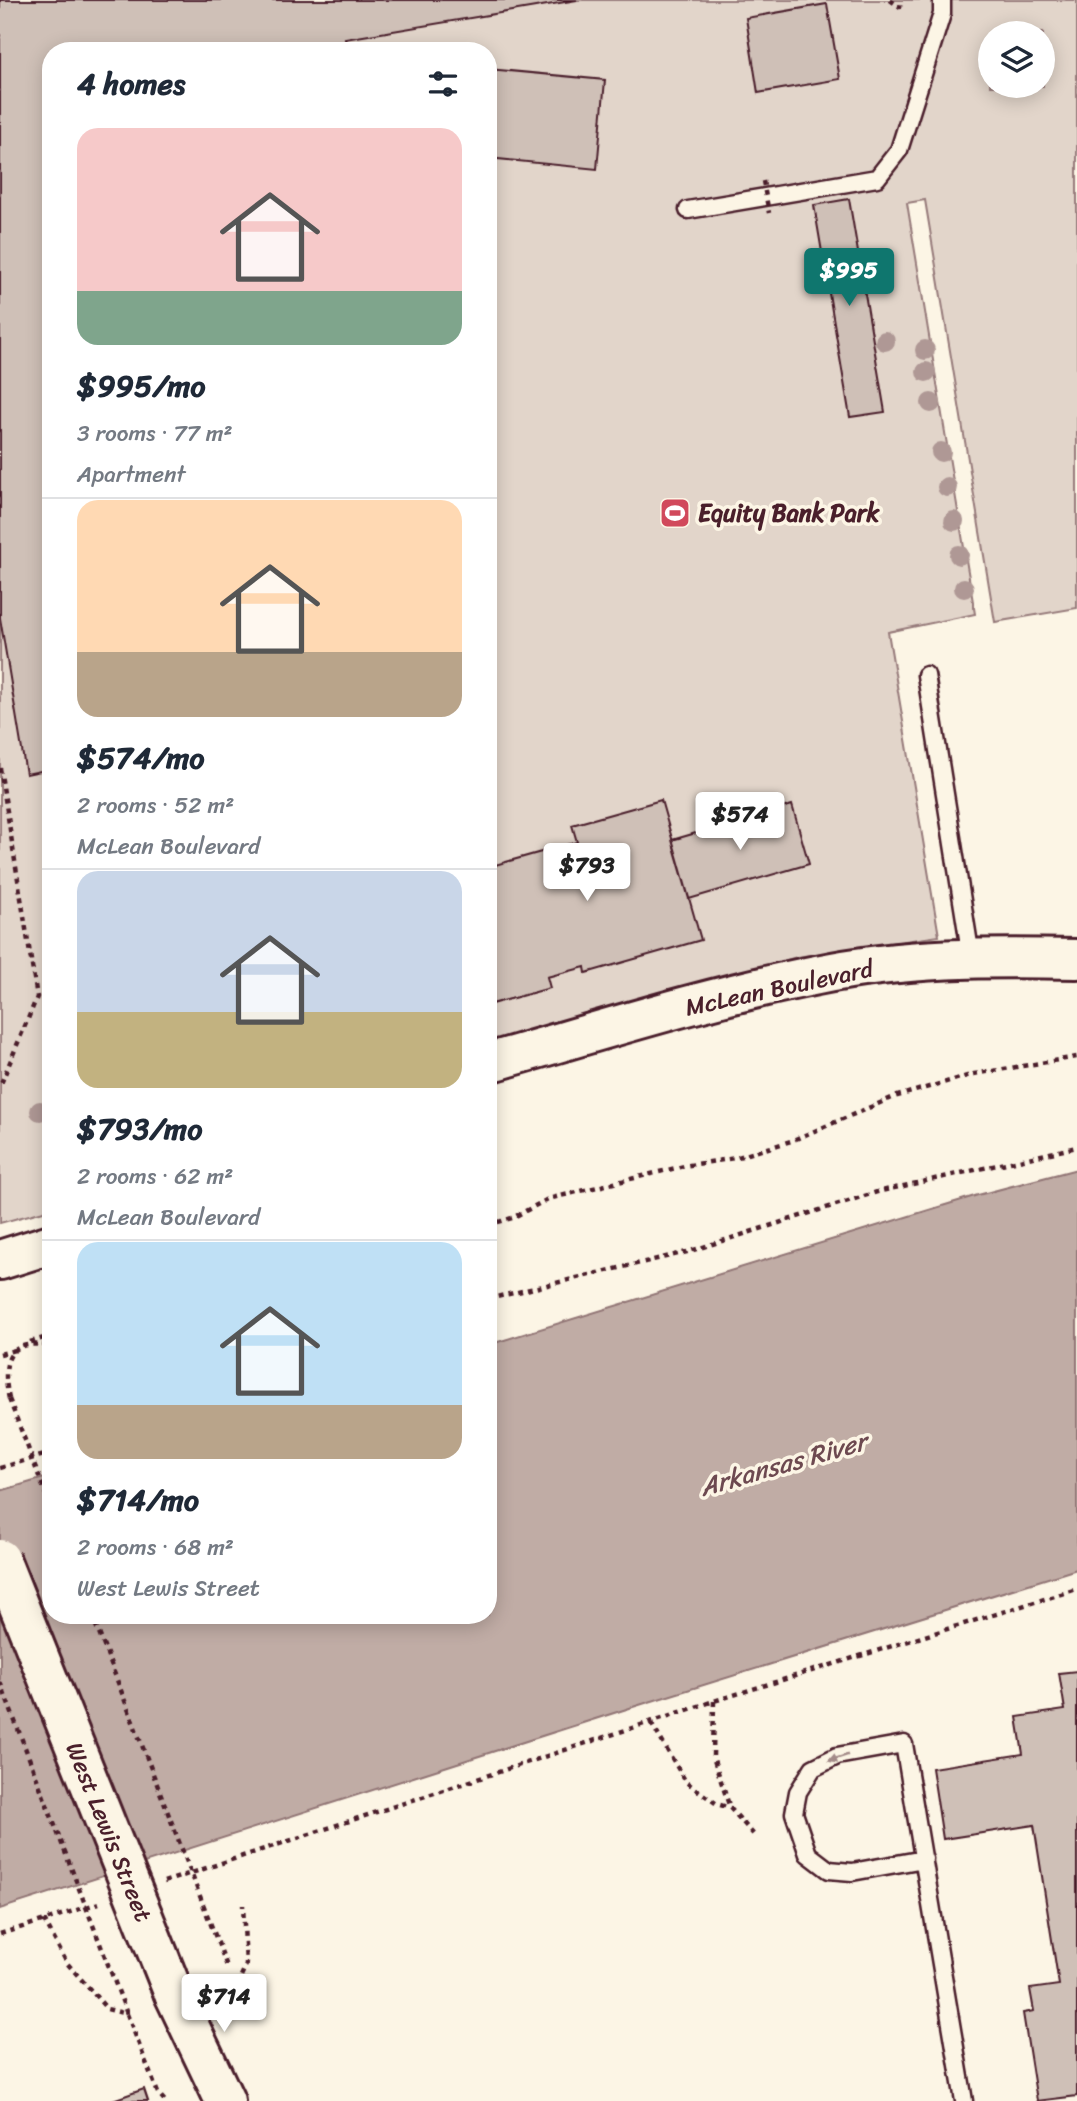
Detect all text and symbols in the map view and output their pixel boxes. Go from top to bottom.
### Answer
map controls [978,21,1055,98]
button: layers [978,21,1055,98]
text: 4 homes [77,57,185,111]
icon: filters [424,65,462,103]
icon: home [207,174,333,300]
pin: $995 [808,248,890,308]
text: $995 [820,250,878,291]
text: $995/mo [77,359,206,413]
text: 3 rooms · 77 m² [77,413,233,454]
text: Apartment [77,454,186,495]
place label: Equity Bank Park [698,492,881,534]
sports icon: Equity Bank Park [658,496,692,530]
icon: home [207,546,333,672]
text: $574/mo [77,731,205,785]
text: 2 rooms · 52 m² [77,785,234,826]
pin: $574 [699,792,781,852]
text: $574 [711,794,769,835]
text: McLean Boulevard [77,826,260,867]
pin: $793 [546,844,628,903]
text: $793 [559,845,615,886]
icon: home [207,917,333,1043]
street label: McLean Boulevard [681,947,878,1028]
text: $793/mo [77,1102,202,1156]
text: 2 rooms · 62 m² [77,1156,233,1197]
text: McLean Boulevard [77,1197,260,1238]
icon: home [207,1288,333,1414]
water label: Arkansas River [693,1417,876,1510]
text: $714/mo [77,1473,199,1527]
text: 2 rooms · 68 m² [77,1527,234,1568]
text: West Lewis Street [77,1568,260,1609]
street label: West Lewis Street [54,1736,164,1928]
one-way arrow [827,1753,848,1763]
pin: $714 [183,1974,265,2034]
text: $714 [198,1976,250,2017]

